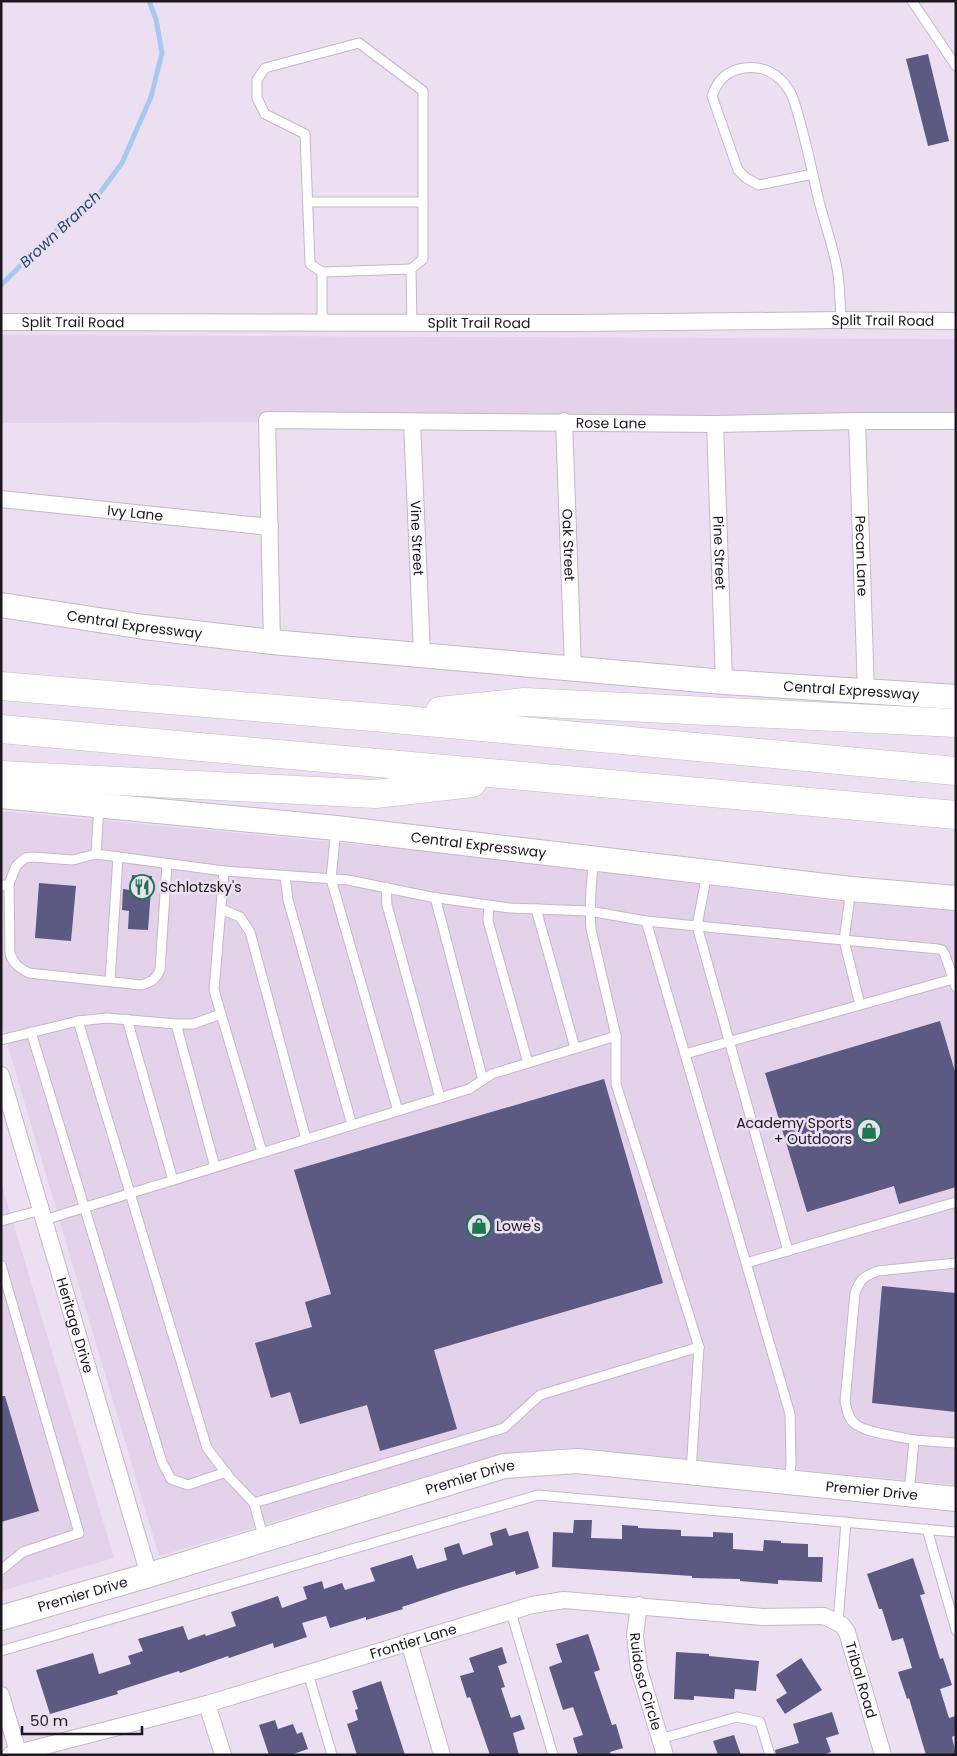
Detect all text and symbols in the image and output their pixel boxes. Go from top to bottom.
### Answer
water label: Brown Branch [15,186,105,272]
street label: Split Trail Road [831,310,934,331]
street label: Split Trail Road [22,312,124,332]
street label: Split Trail Road [428,313,530,333]
street label: Rose Lane [576,413,647,433]
street label: Ivy Lane [106,500,165,526]
street label: Vine Street [405,500,429,576]
street label: Oak Street [557,508,580,582]
street label: Pecan Lane [850,515,873,597]
street label: Pine Street [708,516,731,590]
street label: Central Expressway [66,605,203,644]
street label: Central Expressway [783,676,920,705]
street label: Central Expressway [410,827,547,863]
restaurant icon: Schlotzsky's [129,874,155,900]
place label: Schlotzsky's [160,877,241,897]
place label: Academy Sports + Outdoors [736,1113,852,1149]
shop icon: Academy Sports + Outdoors [856,1118,882,1144]
shop icon: Lowe's [466,1213,492,1239]
place label: Lowe's [496,1216,541,1236]
street label: Heritage Drive [51,1275,99,1376]
street label: Premier Drive [423,1455,516,1500]
street label: Premier Drive [825,1476,919,1505]
street label: Premier Drive [35,1572,130,1617]
street label: Frontier Lane [367,1618,459,1664]
street label: Ruidosa Circle [625,1632,667,1733]
street label: Tribal Road [840,1639,882,1721]
scale bar [22,1704,142,1736]
text: 50 m [30,1710,68,1731]

